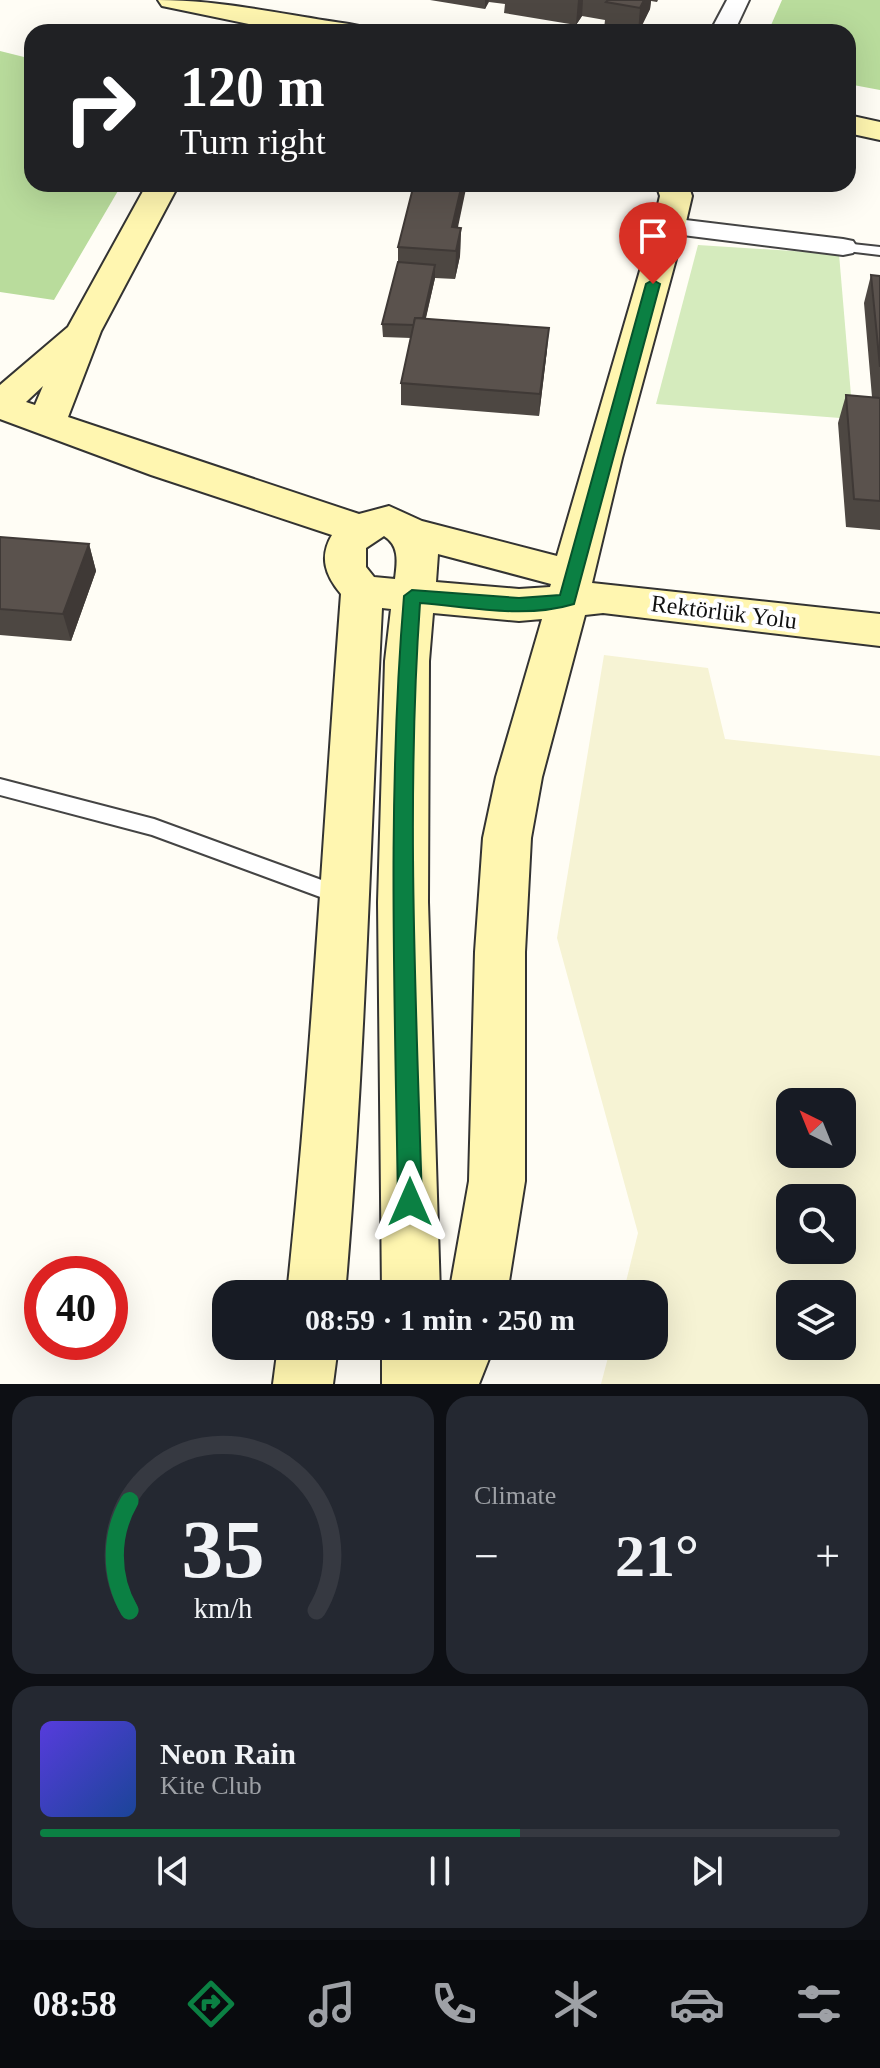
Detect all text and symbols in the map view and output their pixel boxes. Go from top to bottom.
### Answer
icon: right [48,56,152,160]
text: 120 m [180,56,325,118]
text: Turn right [180,122,326,162]
pin [619,202,687,284]
icon: arrive [631,214,675,258]
street label: Rektörlük Yolu [650,590,798,634]
north arrow [776,1088,856,1168]
map controls [776,1088,856,1360]
position arrow [368,1160,452,1244]
button: search [776,1184,856,1264]
speed limit sign: 40 [24,1256,128,1360]
button: layers [776,1280,856,1360]
text: 08:59 · 1 min · 250 m [305,1303,575,1336]
text: Climate [474,1481,556,1510]
text: 35 [181,1503,265,1595]
text: 21° [615,1523,699,1589]
text: − [474,1532,499,1581]
text: + [815,1532,840,1581]
text: km/h [194,1593,252,1624]
text: Neon Rain [160,1737,296,1770]
text: Kite Club [160,1771,262,1800]
icon: previous [151,1849,195,1893]
icon: pause [418,1849,462,1893]
icon: next [685,1849,729,1893]
icon: directions [183,1976,239,2032]
icon: music [304,1976,360,2032]
icon: phone [426,1976,482,2032]
icon: climate [548,1976,604,2032]
icon: car [669,1976,725,2032]
icon: filters [791,1976,847,2032]
text: 08:58 [33,1984,117,2024]

